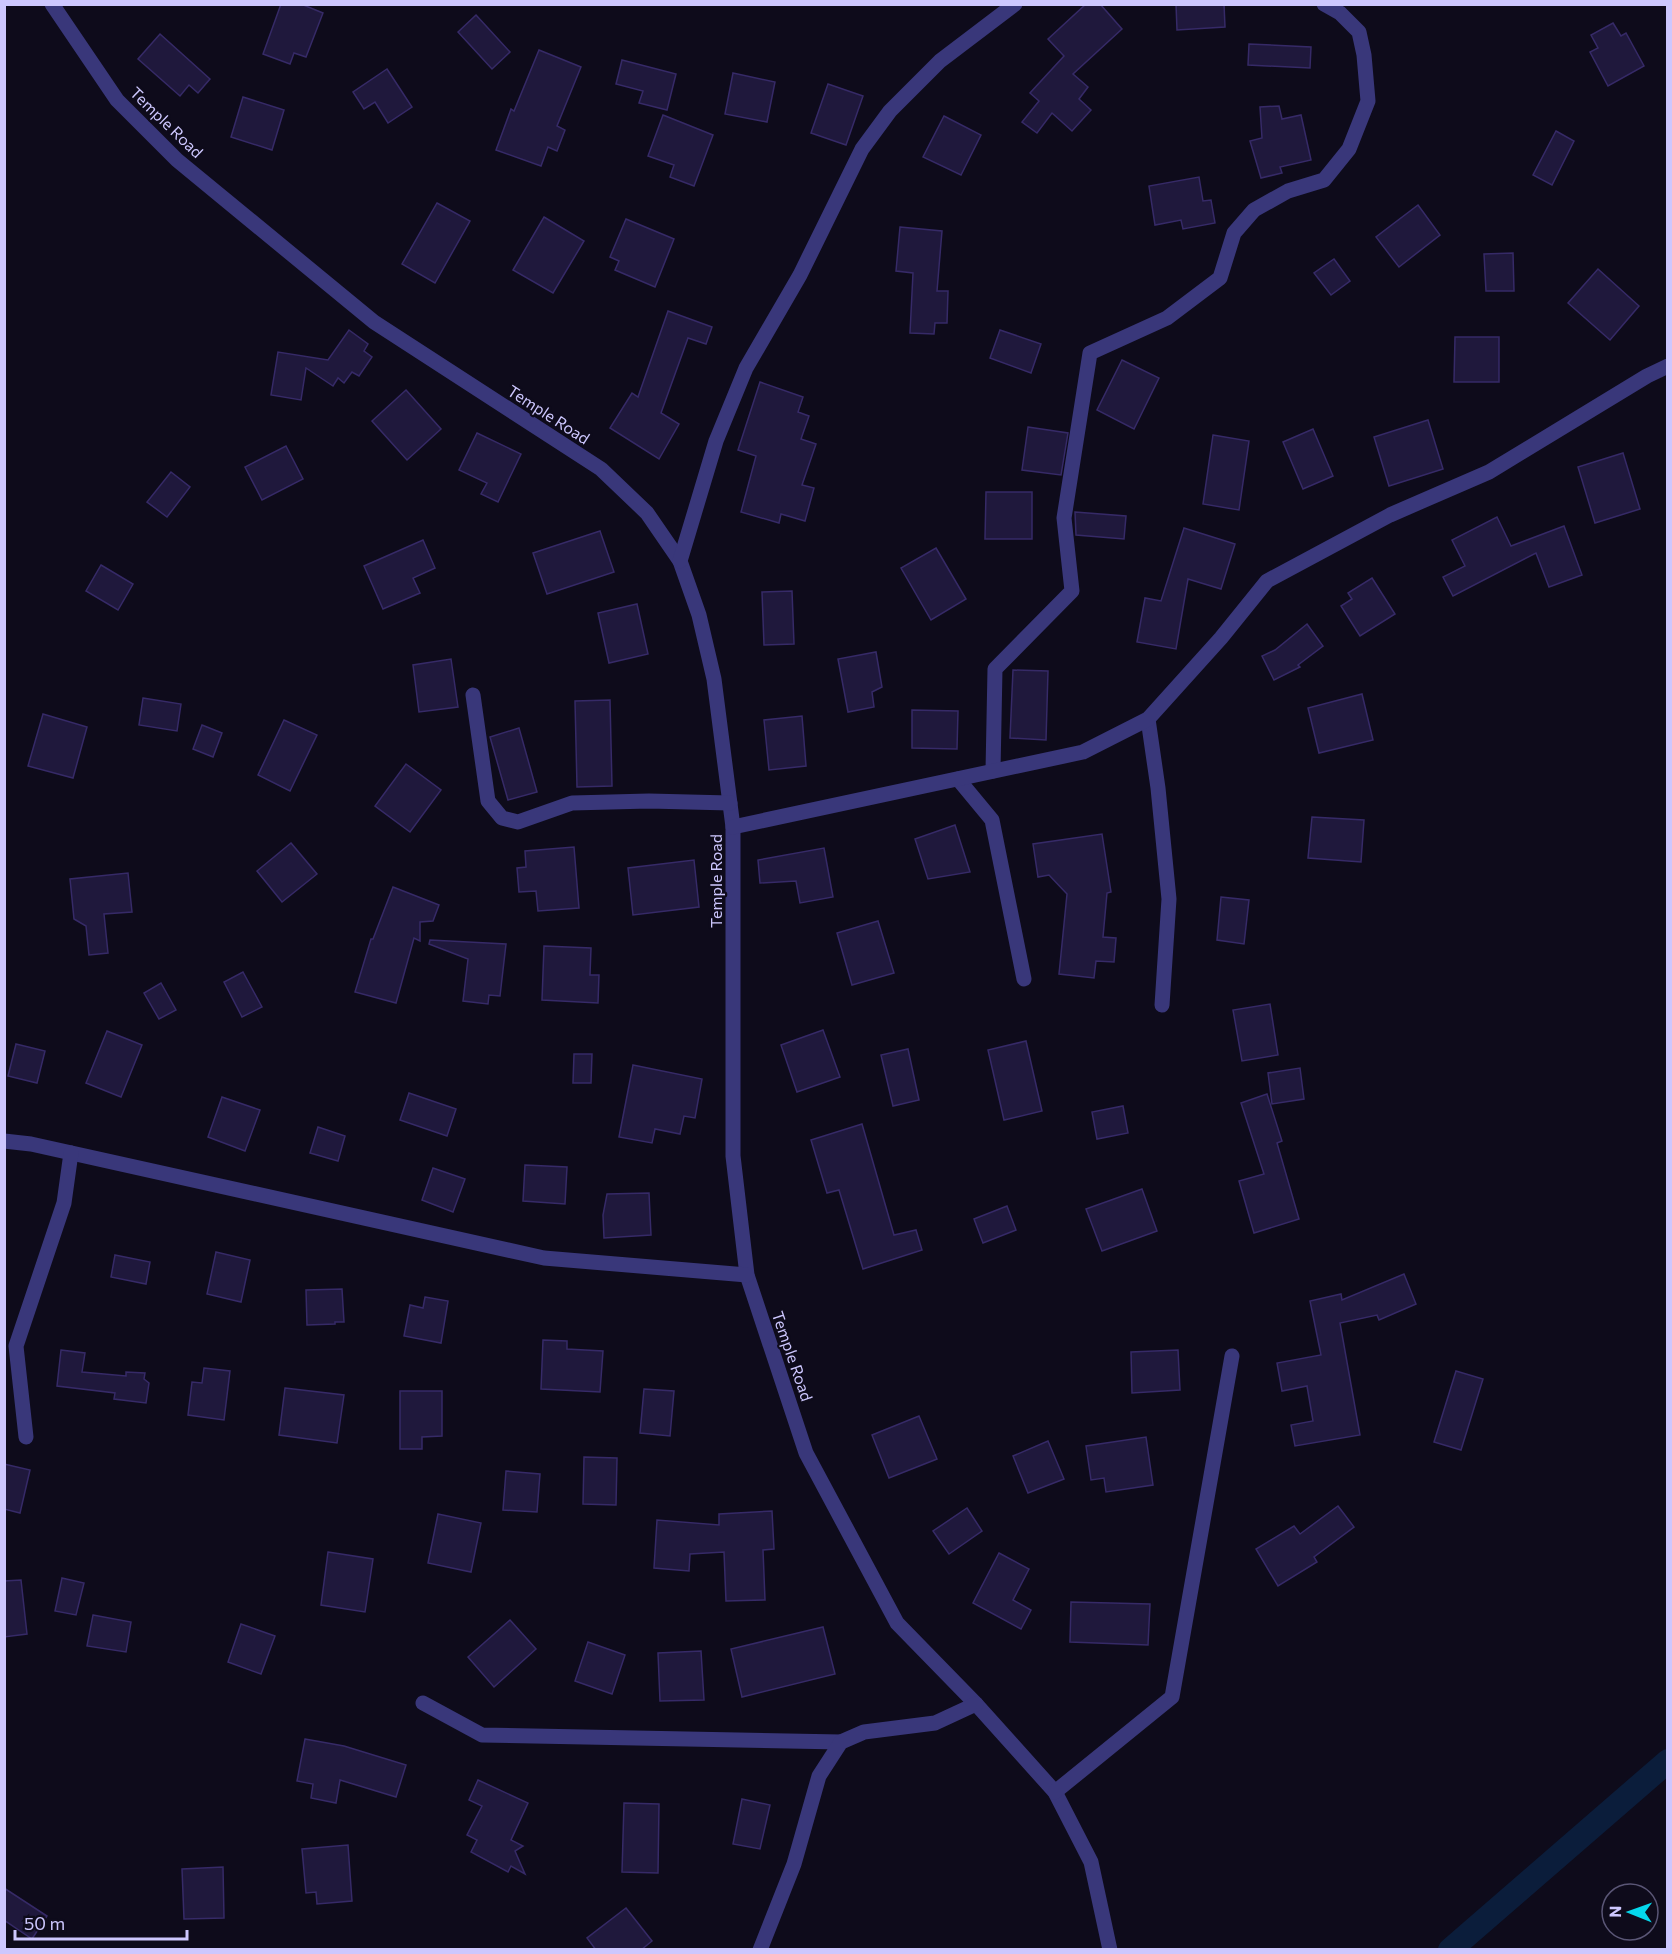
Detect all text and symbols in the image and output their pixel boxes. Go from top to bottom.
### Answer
street label: Temple Road [127,83,207,161]
street label: Temple Road [504,380,594,448]
street label: Temple Road [706,834,725,928]
street label: Temple Road [769,1309,817,1403]
north arrow [1600,1882,1660,1942]
scale bar [15,1903,188,1941]
text: N [1605,1906,1624,1918]
text: 50 m [24,1912,65,1934]

